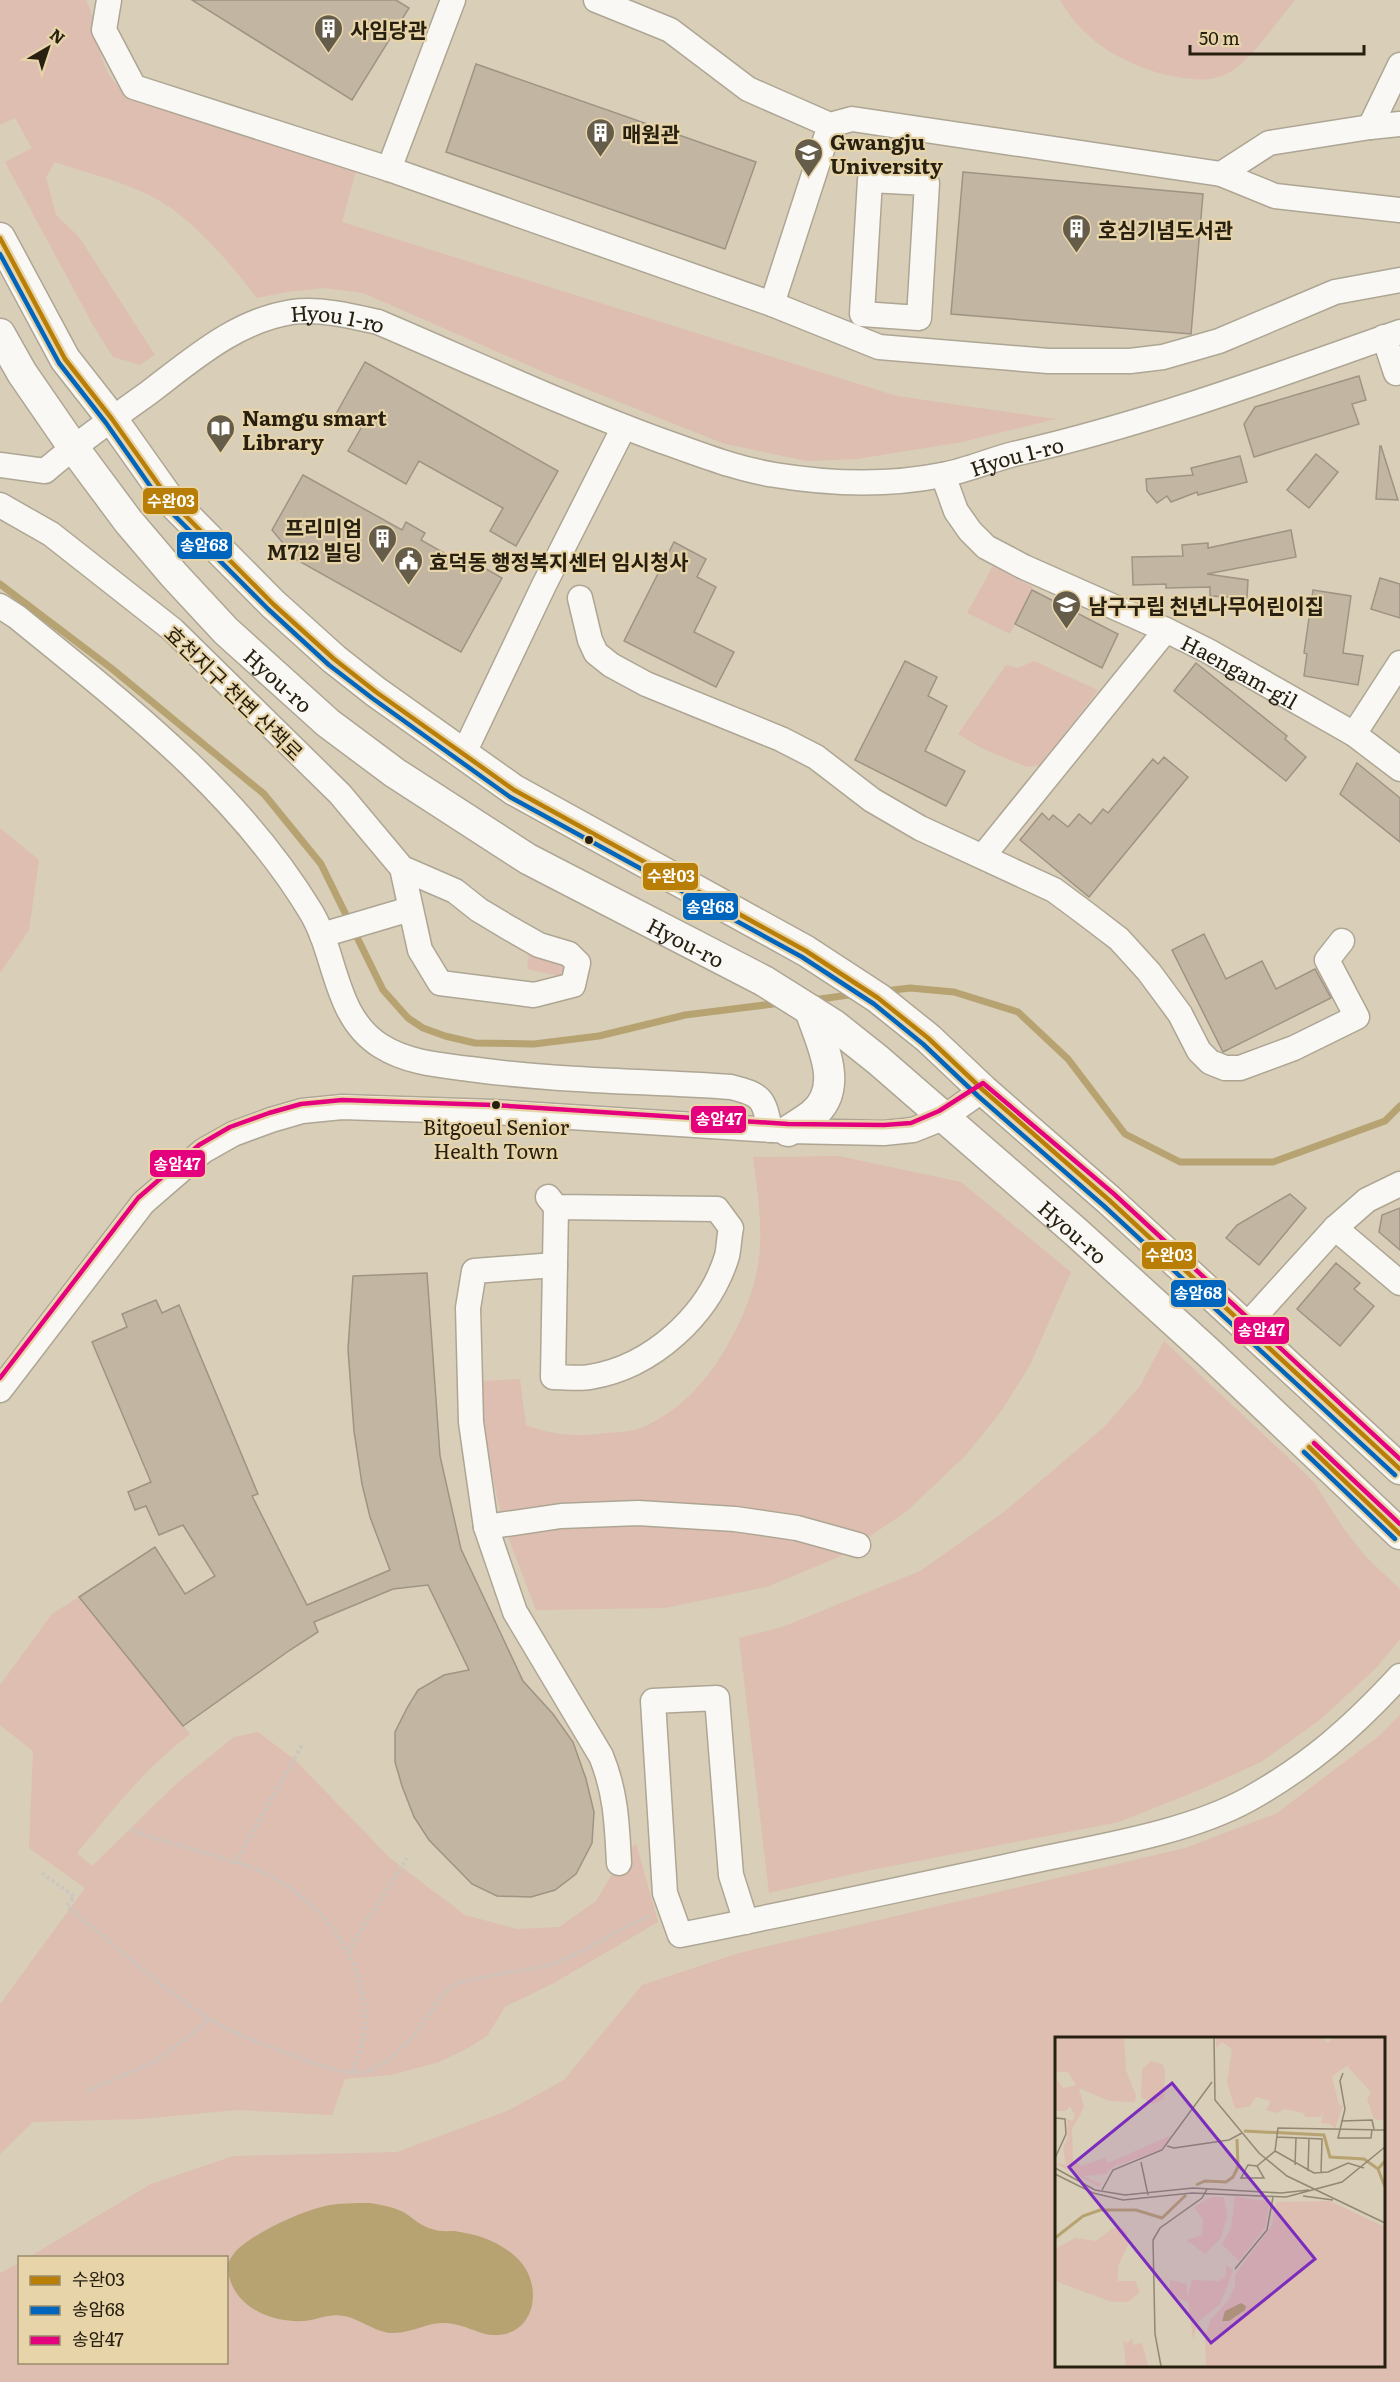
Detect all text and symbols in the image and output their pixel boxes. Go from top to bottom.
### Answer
building icon: 사임당관 [313,12,345,54]
place label: 사임당관 [350,13,427,44]
north arrow [18,18,78,78]
scale bar [1190,18,1364,56]
text: N [45,22,71,49]
text: 50 m [1199,24,1240,51]
building icon: 매원관 [585,116,617,158]
place label: 매원관 [622,117,680,148]
place label: Gwangju University [830,125,943,180]
school or university icon: Gwangju University [793,136,825,178]
building icon: 호심기념도서관 [1061,212,1093,254]
place label: 호심기념도서관 [1098,213,1233,244]
street label: Hyou 1-ro [289,295,391,339]
place label: Namgu smart Library [242,401,387,456]
library icon: Namgu smart Library [205,412,237,454]
street label: Hyou 1-ro [965,427,1067,483]
line badge: 수완03 [142,487,199,515]
text: 수완03 [147,488,195,512]
place label: 프리미엄 M712 빌딩 [267,511,362,566]
building icon: 프리미엄 M712 빌딩 [367,522,399,564]
line badge: 송암68 [176,531,233,560]
text: 송암68 [180,532,229,556]
public building icon: 효덕동 행정복지센터 임시청사 [392,544,424,586]
place label: 효덕동 행정복지센터 임시청사 [429,545,689,576]
school or university icon: 남구구립 천년나무어린이집 [1051,588,1083,630]
place label: 남구구립 천년나무어린이집 [1088,589,1324,620]
street label: 효천지구 천변 산책로 [159,618,311,766]
street label: Haengam-gil [1177,625,1305,715]
street label: Hyou-ro [238,640,321,719]
unlabelled marker [583,834,595,846]
line badge: 수완03 [642,862,699,891]
text: 수완03 [647,863,695,887]
line badge: 송암68 [682,892,739,921]
text: 송암68 [686,894,735,918]
street label: Hyou-ro [642,908,731,974]
marker: Bitgoeul Senior Health Town [490,1099,502,1111]
line badge: 송암47 [690,1105,747,1134]
text: 송암47 [695,1106,743,1130]
place label: Bitgoeul Senior Health Town [423,1111,570,1165]
line badge: 송암47 [149,1149,206,1178]
text: 송암47 [153,1151,201,1175]
street label: Hyou-ro [1033,1191,1115,1270]
line badge: 수완03 [1141,1241,1197,1270]
text: 수완03 [1145,1242,1193,1266]
line badge: 송암68 [1170,1279,1227,1308]
text: 송암68 [1174,1280,1223,1304]
line badge: 송암47 [1233,1316,1290,1345]
text: 송암47 [1237,1317,1285,1341]
inset map [1055,2037,1385,2367]
legend [18,2256,228,2364]
text: 수완03 [72,2265,125,2292]
text: 송암68 [72,2295,125,2322]
text: 송암47 [72,2325,124,2352]

